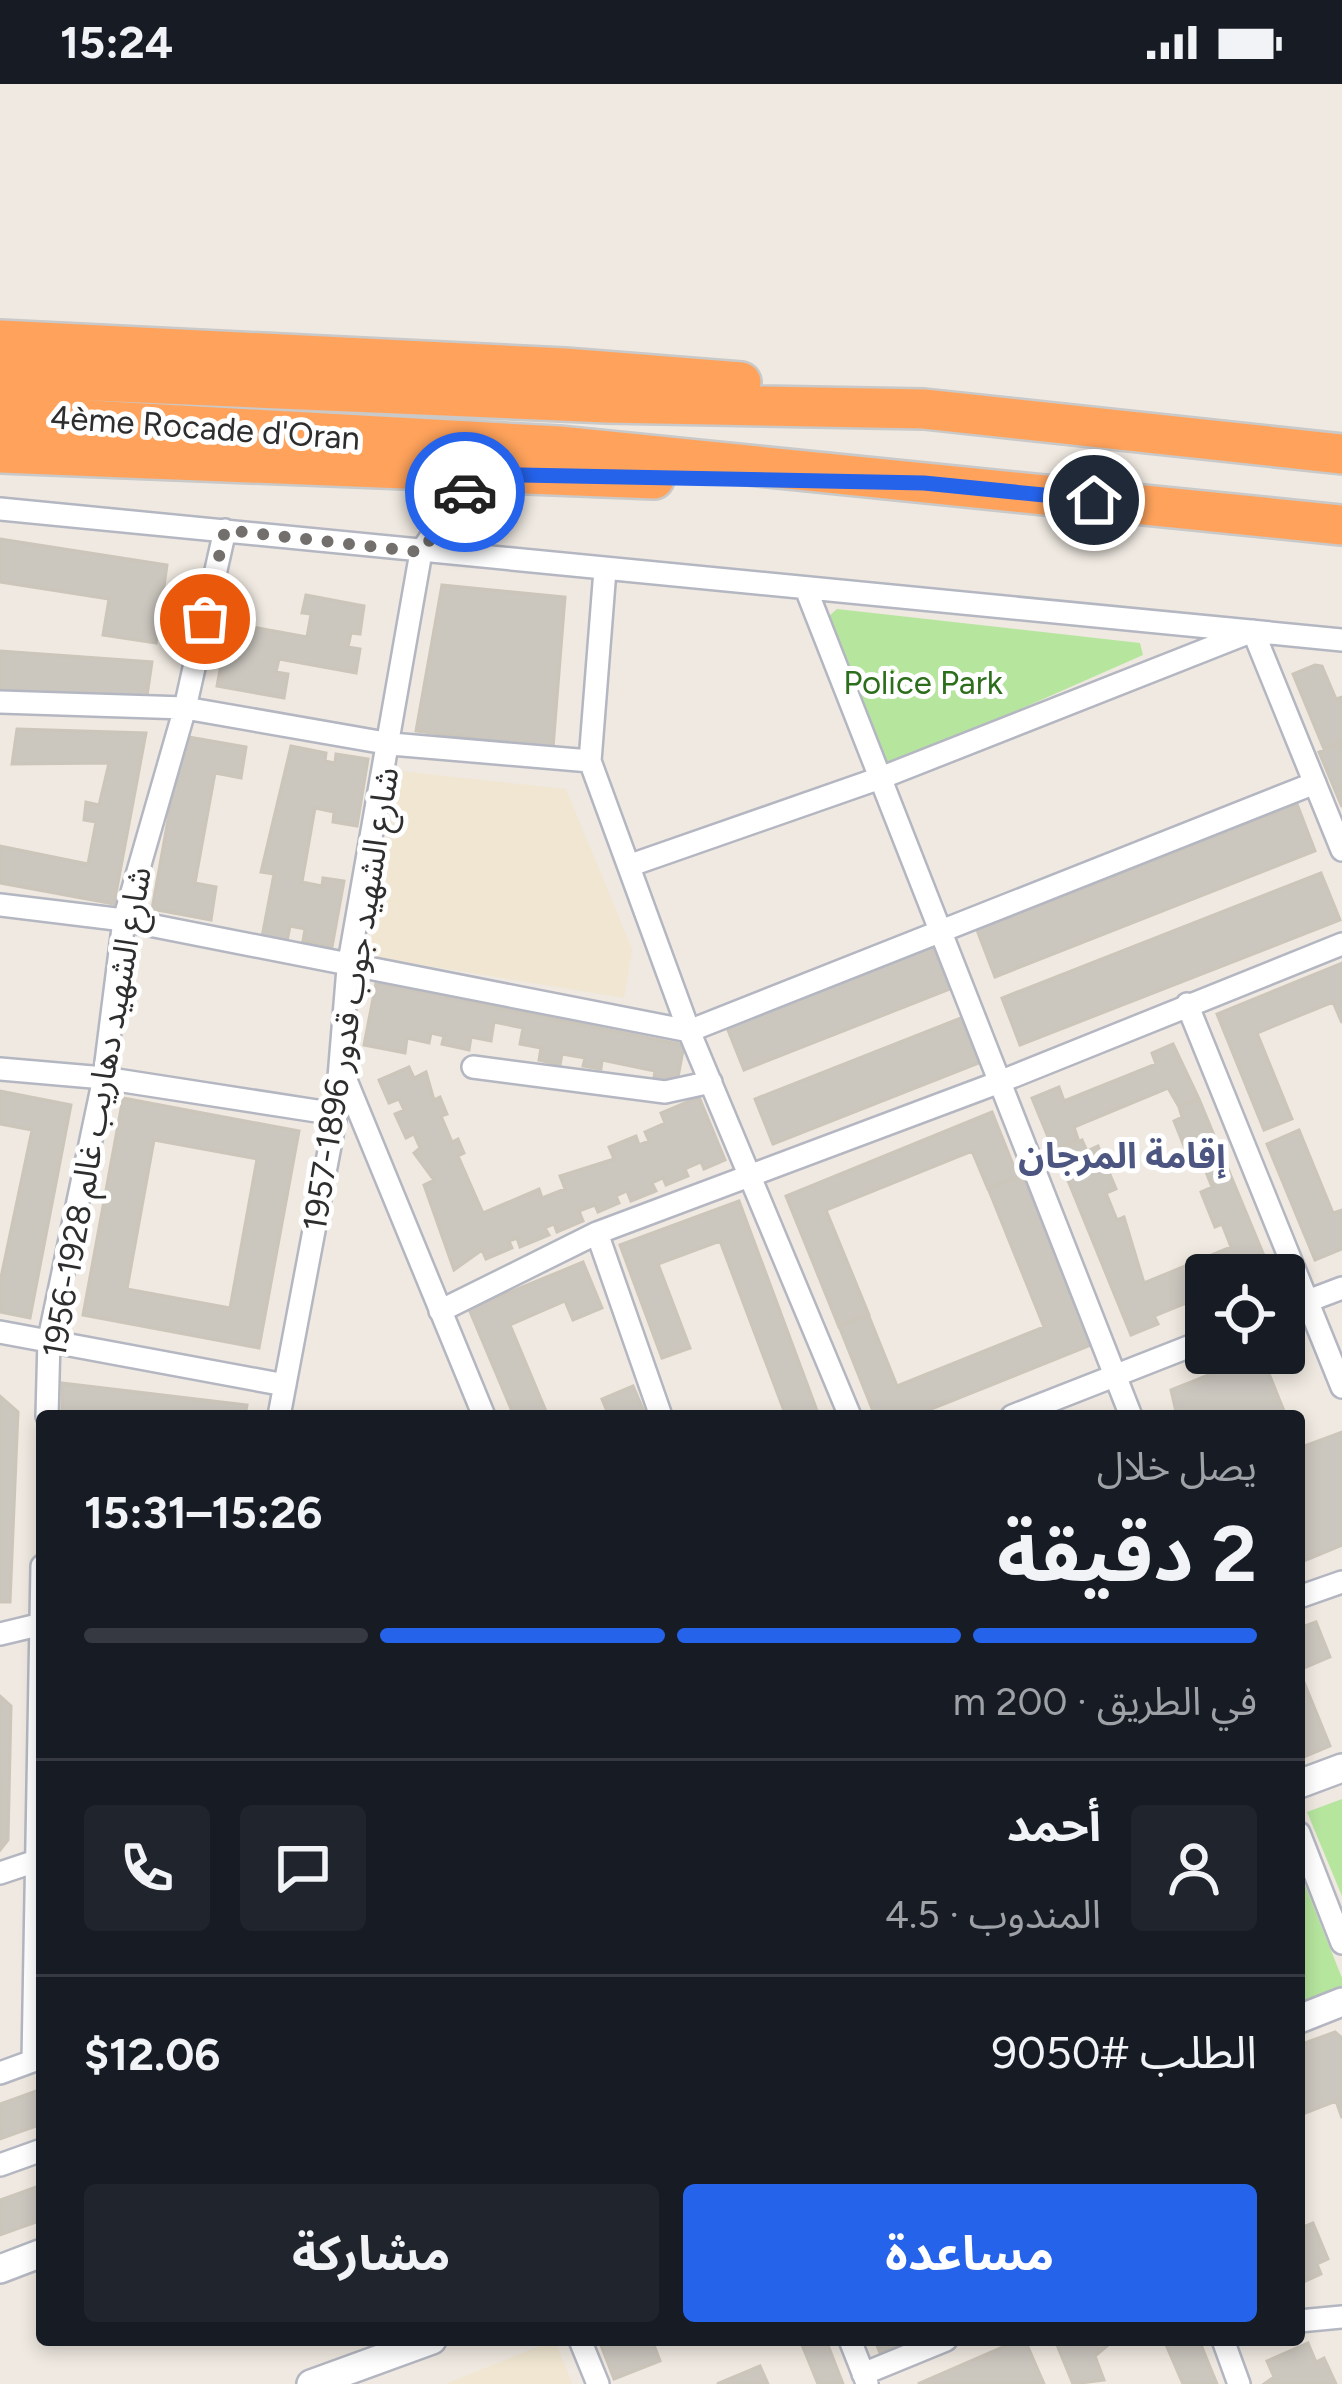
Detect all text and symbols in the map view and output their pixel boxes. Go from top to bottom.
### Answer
text: 15:24 [60,15,173,69]
street label: 4ème Rocade d'Oran [49,397,361,458]
courier [405,432,525,552]
pin [1043,449,1145,551]
icon: car [432,459,498,525]
icon: home [1061,467,1127,533]
pin [154,568,256,670]
icon: bag [172,586,238,652]
park label: Police Park [843,663,1003,702]
street label: شارع الشهيد جوب قدور 1896-1957 [295,764,411,1235]
street label: شارع الشهيد دهاريب غالم 1928-1956 [34,864,165,1361]
district label: إقامة المرجان [1018,1134,1226,1179]
map controls [1185,1254,1305,1374]
button: locate [1185,1254,1305,1374]
text: يصل خلال [1097,1443,1257,1490]
text: 15:26–15:31 [84,1485,322,1539]
text: 2 دقيقة [997,1507,1257,1601]
text: في الطريق · 200 m [953,1678,1257,1725]
text: أحمد [1007,1798,1101,1852]
button: phone [84,1805,210,1931]
button: chat [240,1805,366,1931]
button: person [1131,1805,1257,1931]
text: المندوب · 4.5 [885,1891,1101,1938]
text: الطلب #9050 [991,2025,1257,2079]
text: $12.06 [84,2027,220,2081]
button: مشاركة [84,2184,659,2322]
button: مساعدة [683,2184,1257,2322]

